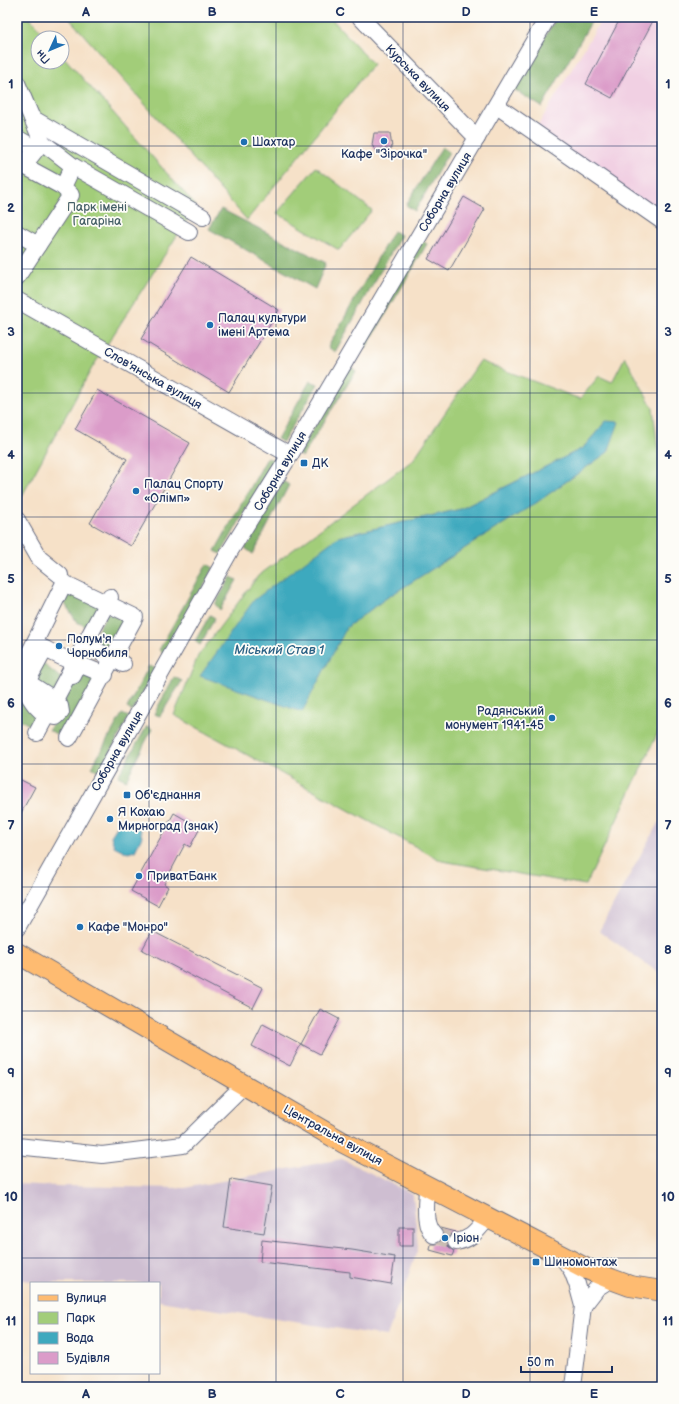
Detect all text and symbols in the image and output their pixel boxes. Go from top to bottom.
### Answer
text: A [81,4,90,20]
text: B [207,4,217,20]
text: C [335,4,345,20]
text: D [461,4,471,20]
text: E [590,4,599,20]
north arrow [30,30,70,70]
street label: Курська вулиця [382,42,454,115]
text: Пн [33,47,53,66]
text: 1 [8,76,14,92]
text: 1 [665,76,671,92]
place label: Шахтар [252,135,296,150]
marker: Кафе "Зірочка" [379,136,389,146]
marker: Шахтар [239,137,249,147]
place label: Кафе "Зірочка" [341,147,427,162]
street label: Соборна вулиця [416,149,475,235]
text: 2 [7,200,15,216]
park label: Парк імені Гагаріна [67,200,127,229]
text: 2 [664,200,672,216]
place label: Палац культури імені Артема [218,311,307,340]
marker: Палац культури імені Артема [205,320,215,330]
text: 3 [7,324,15,340]
text: 3 [664,324,672,340]
street label: Слов'янська вулиця [101,344,205,413]
street label: Соборна вулиця [251,428,310,514]
text: 4 [7,447,15,463]
text: 4 [664,447,672,463]
place label: ДК [312,456,328,471]
marker: ДК [299,458,309,468]
place label: Палац Спорту «Олімп» [144,477,224,506]
marker: Палац Спорту «Олімп» [131,486,141,496]
text: 5 [7,571,15,587]
text: 5 [664,571,672,587]
place label: Полум'я Чорнобиля [67,632,128,661]
marker: Полум'я Чорнобиля [54,641,64,651]
water label: Міський Став 1 [234,642,324,658]
text: 6 [7,695,15,711]
text: 6 [664,695,672,711]
place label: Радянський монумент 1941-45 [445,704,544,733]
street label: Соборна вулиця [88,708,147,794]
marker: Радянський монумент 1941-45 [547,713,557,723]
place label: Об'єднання [135,788,201,803]
marker: Об'єднання [122,790,132,800]
place label: Я Кохаю Мирноград (знак) [118,805,218,834]
marker: Я Кохаю Мирноград (знак) [105,814,115,824]
text: 7 [7,818,15,834]
text: 7 [664,818,672,834]
place label: ПриватБанк [147,869,218,884]
marker: ПриватБанк [134,871,144,881]
place label: Кафе "Монро" [88,920,168,935]
marker: Кафе "Монро" [75,922,85,932]
text: 8 [7,942,15,958]
text: 8 [664,942,672,958]
text: 9 [7,1065,15,1081]
text: 9 [664,1065,672,1081]
street label: Центральна вулиця [281,1102,385,1169]
text: 10 [4,1189,18,1205]
text: 10 [661,1189,675,1205]
place label: Іріон [453,1231,479,1246]
marker: Іріон [440,1233,450,1243]
place label: Шиномонтаж [544,1255,618,1270]
marker: Шиномонтаж [531,1257,541,1267]
legend [30,1282,160,1374]
text: Вулиця [66,1291,107,1306]
text: Парк [66,1311,96,1326]
text: 11 [6,1313,16,1329]
text: 11 [663,1313,673,1329]
text: Вода [66,1331,94,1346]
scale bar [521,1348,612,1374]
text: Будівля [66,1351,110,1366]
text: 50 m [527,1355,554,1370]
text: A [81,1386,90,1402]
text: B [207,1386,217,1402]
text: C [335,1386,345,1402]
text: D [461,1386,471,1402]
text: E [590,1386,599,1402]

